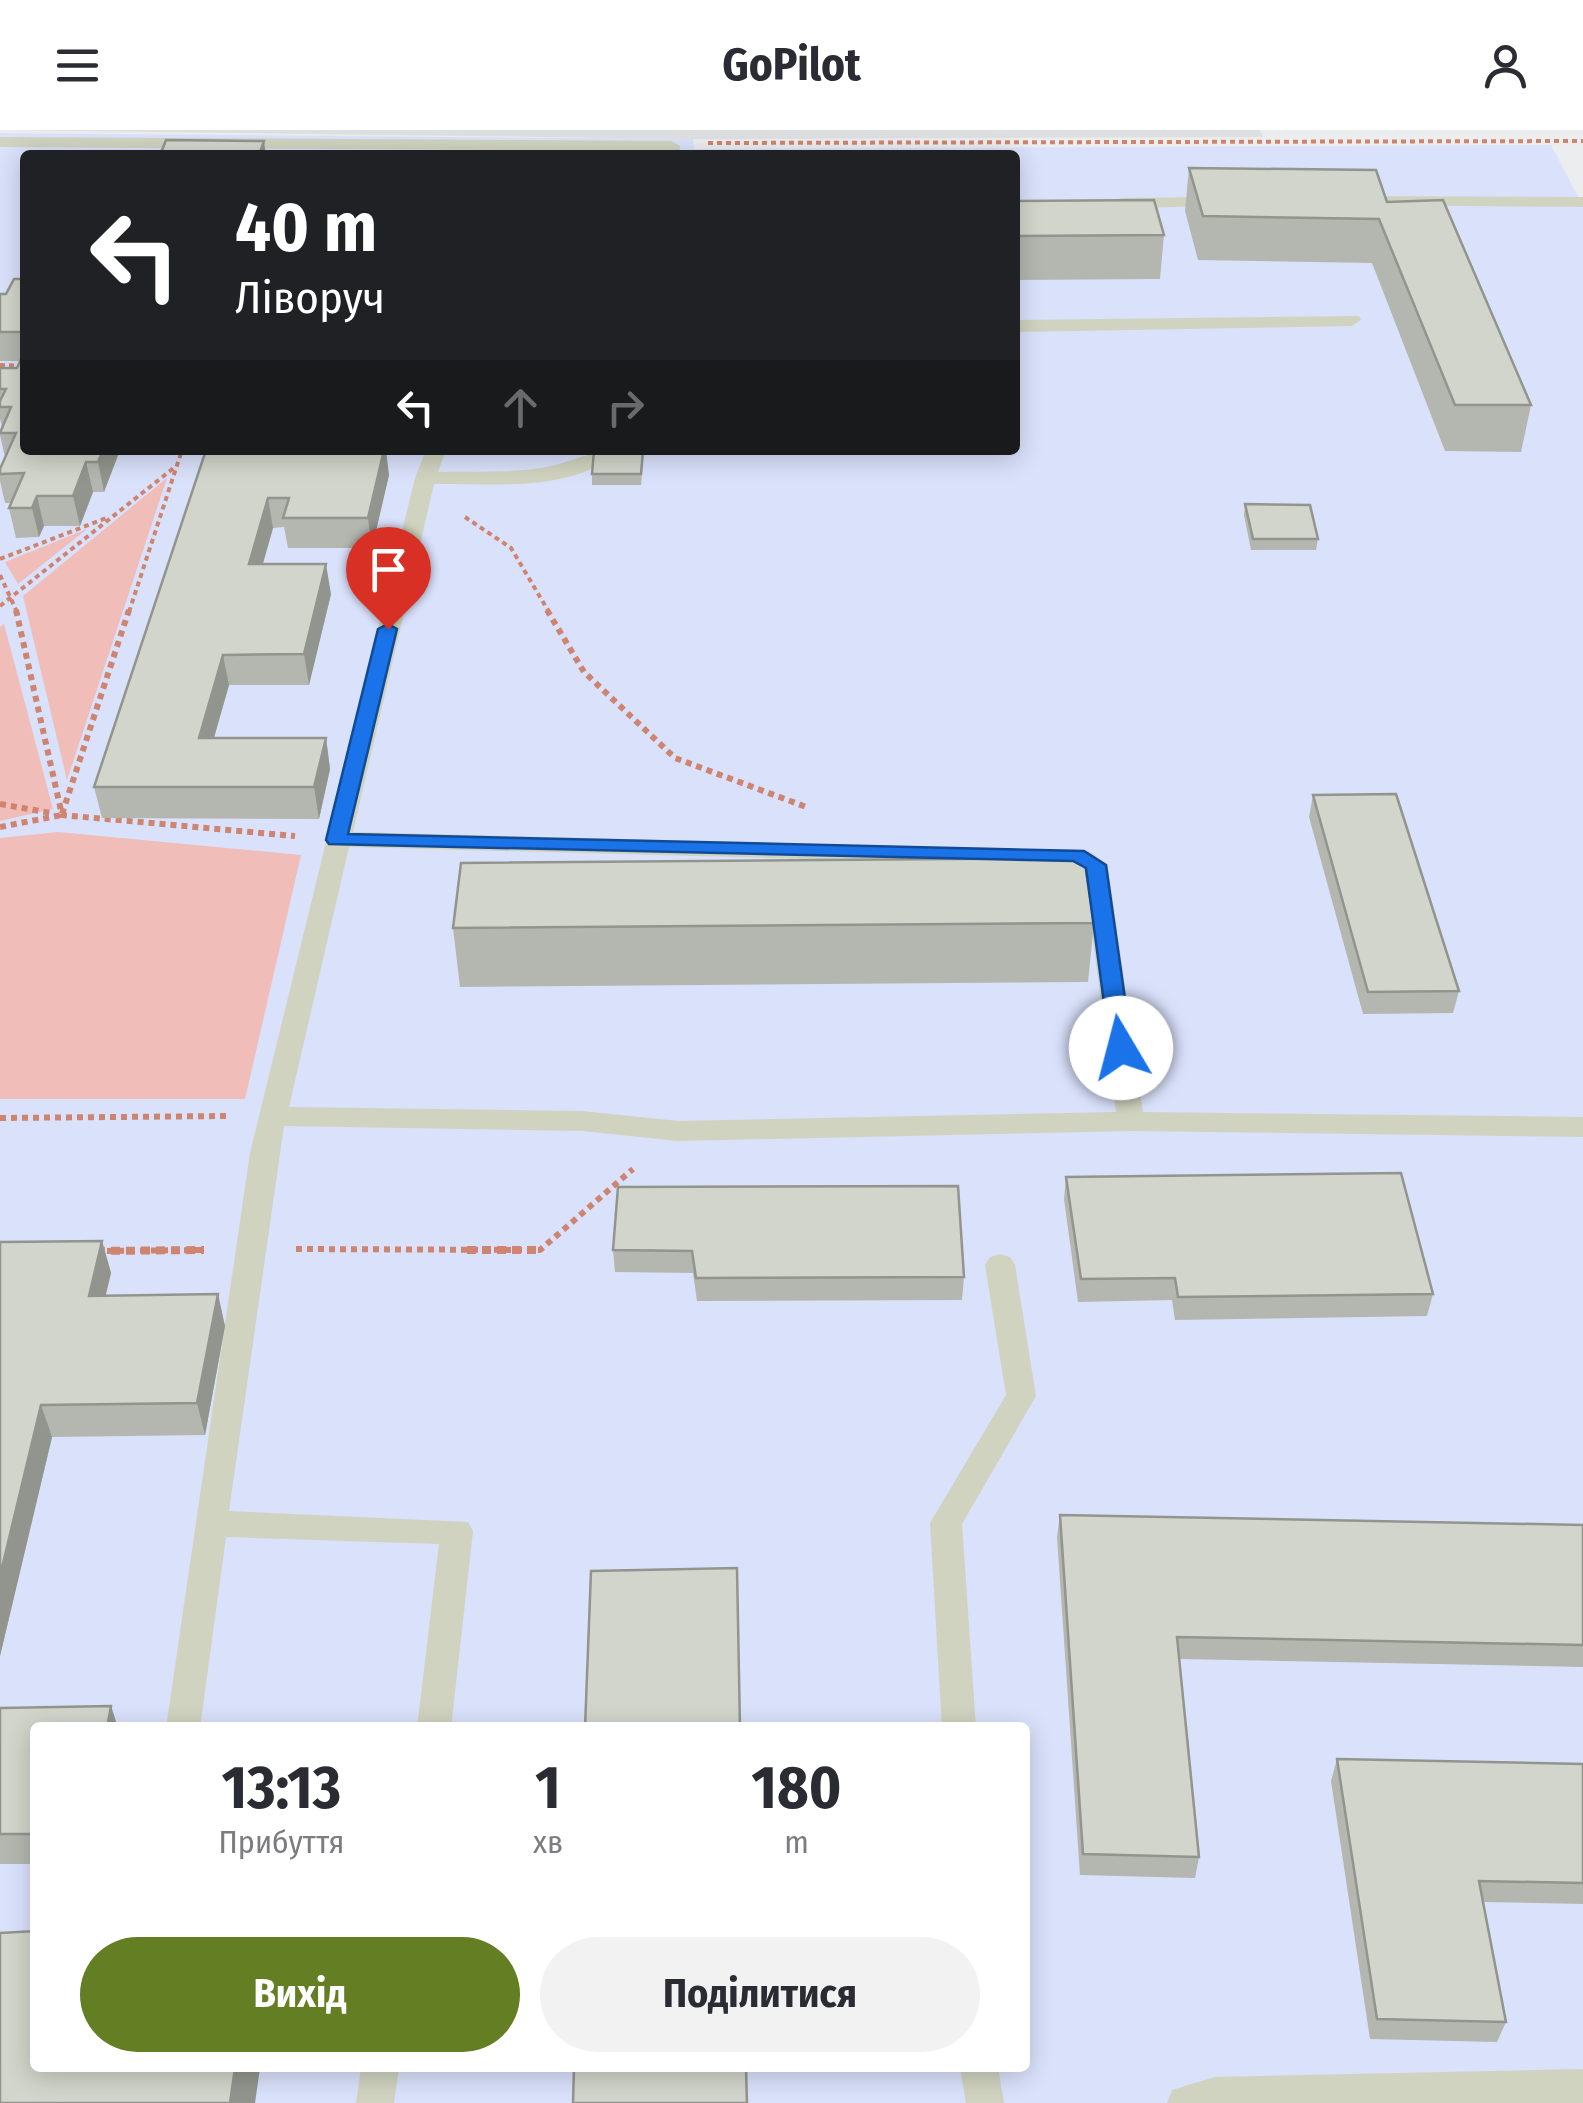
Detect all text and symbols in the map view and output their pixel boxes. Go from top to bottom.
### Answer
icon: menu [50,38,105,93]
text: GoPilot [722,38,861,92]
icon: person [1478,38,1533,93]
text: 40 m [235,186,377,270]
icon: left [70,190,200,320]
text: Ліворуч [235,271,385,325]
icon: left [388,380,443,435]
icon: ahead [493,380,548,435]
icon: right [598,380,653,435]
pin [346,527,431,630]
icon: arrive [361,542,416,597]
position arrow [1069,996,1173,1100]
text: 13:13 [222,1752,341,1824]
text: 1 [535,1752,561,1824]
text: 180 [752,1752,841,1824]
text: Прибуття [219,1823,344,1861]
text: хв [533,1823,563,1861]
text: m [784,1823,809,1861]
button: Вихід [80,1937,520,2052]
button: Поділитися [540,1937,980,2052]

